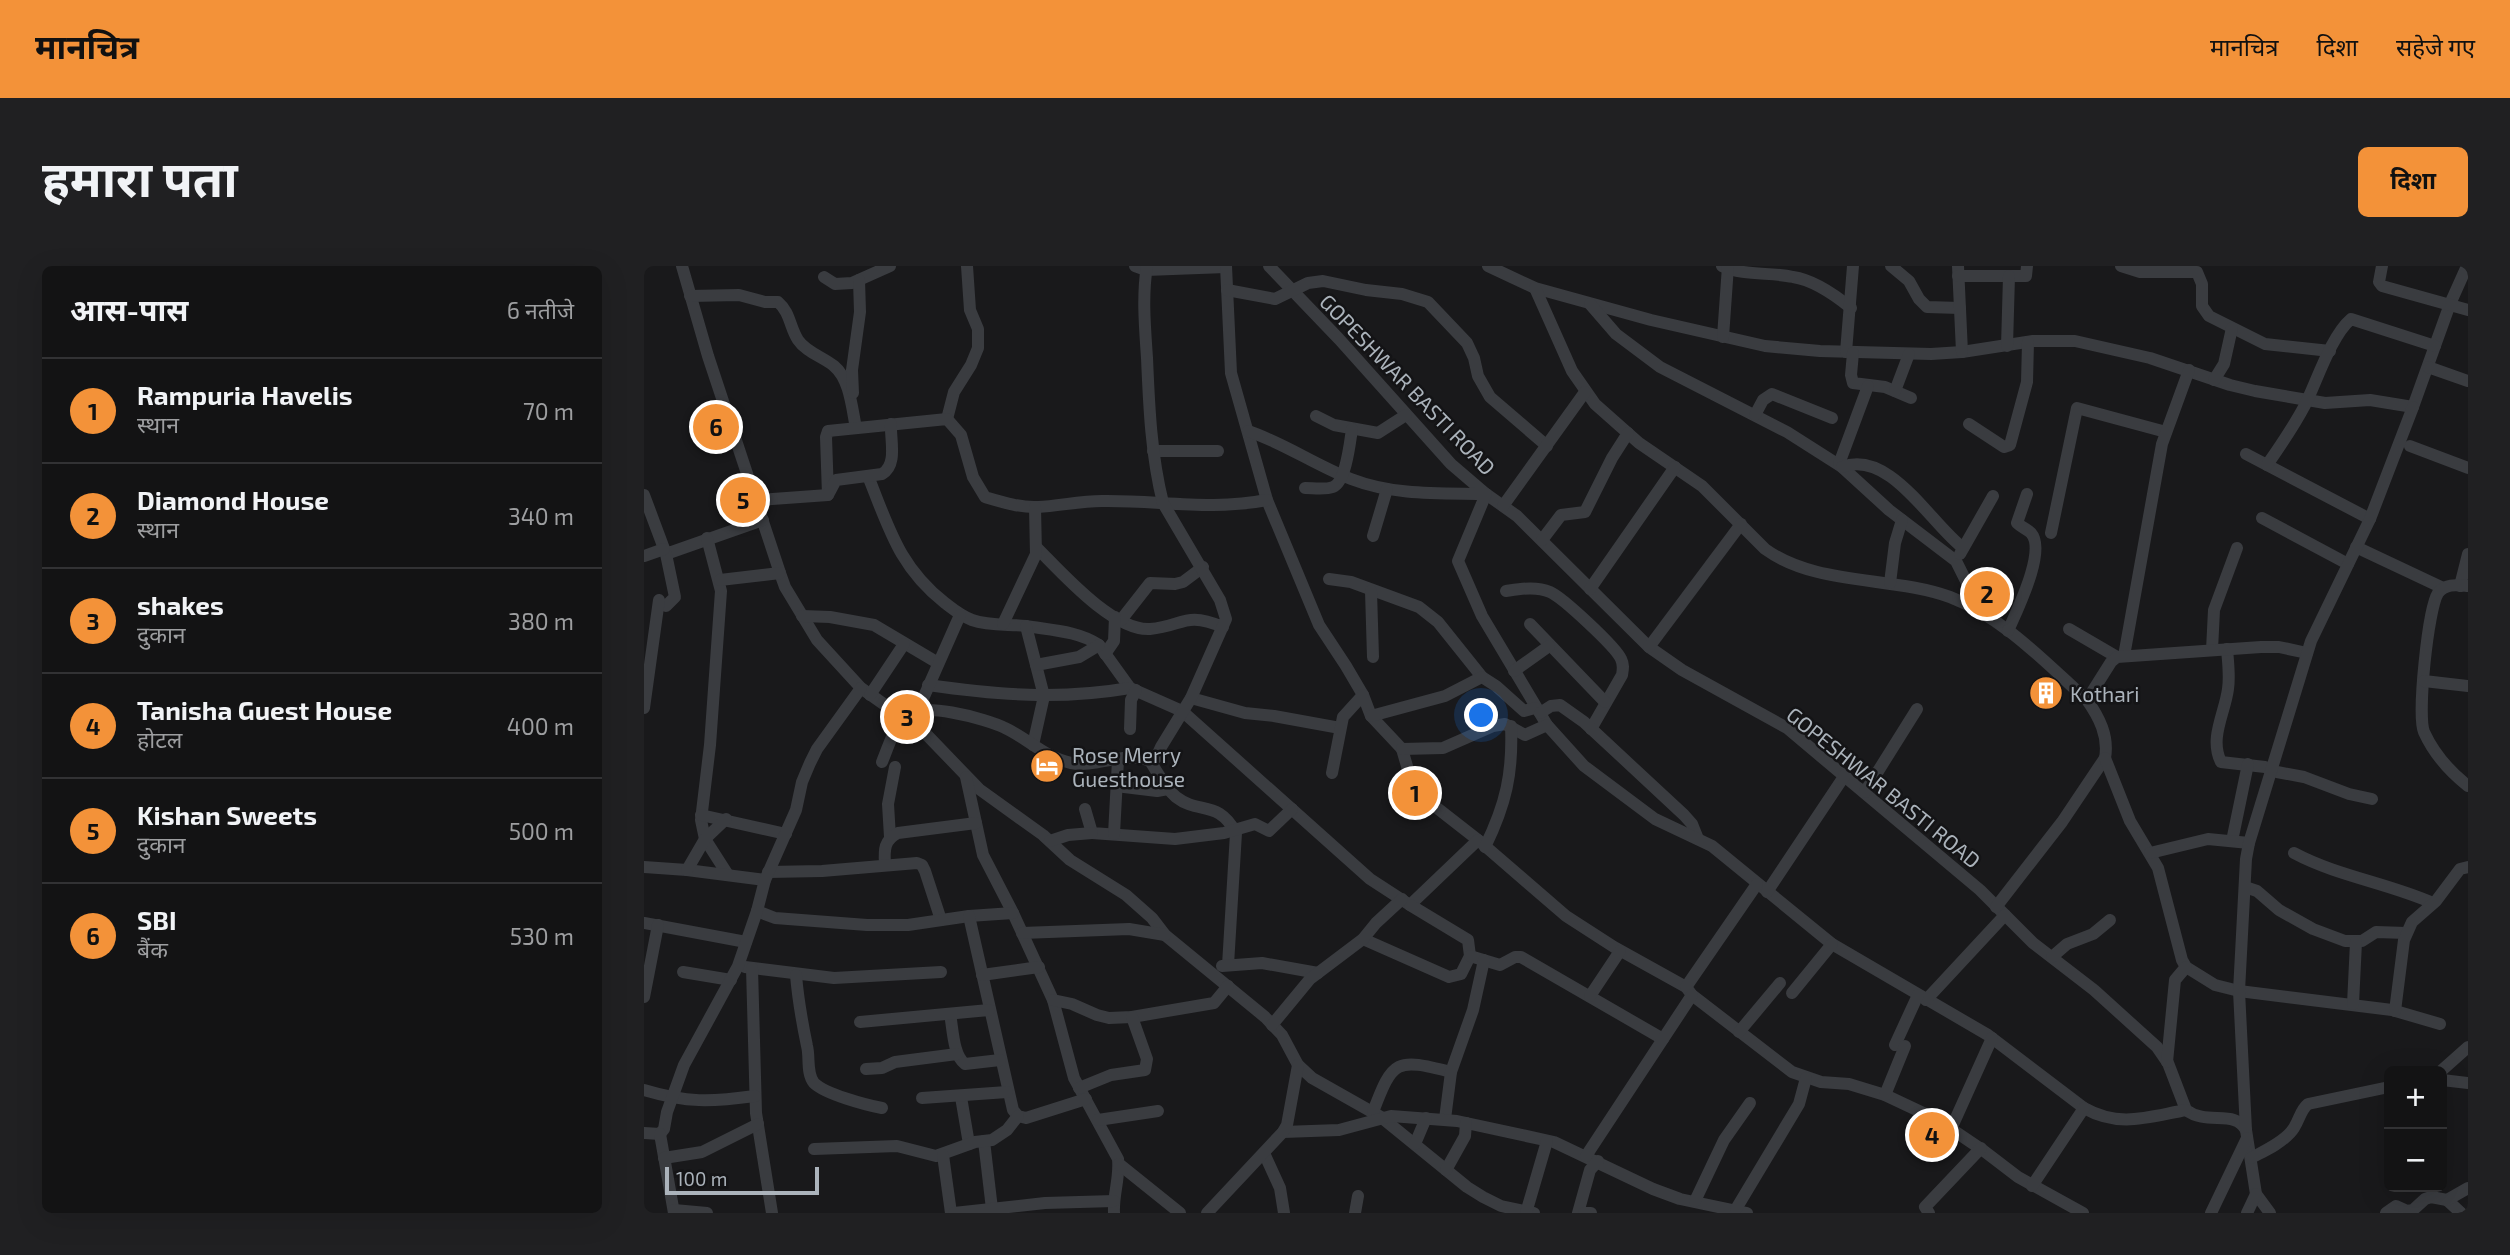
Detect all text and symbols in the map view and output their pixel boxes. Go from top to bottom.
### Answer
text: मानचित्र [35,26,139,66]
text: मानचित्र [2210,32,2279,61]
text: दिशा [2317,32,2358,61]
text: सहेजे गए [2396,32,2475,61]
button: दिशा [2358,147,2468,217]
text: हमारा पता [42,148,238,207]
street label: GOPESHWAR BASTI ROAD [1315,288,1501,480]
text: आस-पास [70,291,188,327]
text: 6 नतीजे [507,296,574,324]
text: Rampuria Havelis [137,379,353,410]
text: 1 [88,397,98,425]
text: 70 m [523,397,574,425]
pin: 6 [693,401,739,453]
text: स्थान [137,410,179,438]
pin: 5 [720,474,766,526]
text: Diamond House [137,484,329,515]
text: 2 [86,502,100,530]
text: 340 m [508,502,574,530]
text: स्थान [137,515,179,543]
pin: 2 [1964,568,2010,620]
text: shakes [137,589,224,620]
text: 3 [86,607,100,635]
text: 380 m [508,607,574,635]
text: दुकान [137,620,186,648]
building icon: Kothari [2027,674,2065,712]
place label: Kothari [2070,681,2139,706]
pin: 3 [884,691,930,743]
text: Tanisha Guest House [137,694,392,725]
your location [1464,698,1498,732]
street label: GOPESHWAR BASTI ROAD [1782,701,1986,873]
text: 4 [86,712,100,740]
text: 400 m [507,712,574,740]
text: होटल [137,725,182,753]
place label: Rose Merry Guesthouse [1072,742,1185,791]
hotel icon: Rose Merry Guesthouse [1028,747,1066,785]
pin: 1 [1392,767,1438,819]
text: Kishan Sweets [137,799,317,830]
text: 5 [87,817,99,845]
text: 500 m [509,817,574,845]
text: दुकान [137,830,186,858]
text: SBI [137,904,176,935]
text: 6 [86,922,100,950]
text: 530 m [510,922,574,950]
text: बैंक [137,935,168,963]
map controls [2384,1066,2447,1192]
button: + [2384,1066,2447,1129]
pin: 4 [1909,1109,1955,1161]
button: − [2384,1129,2447,1192]
scale bar [665,1164,819,1196]
text: 100 m [676,1167,727,1190]

